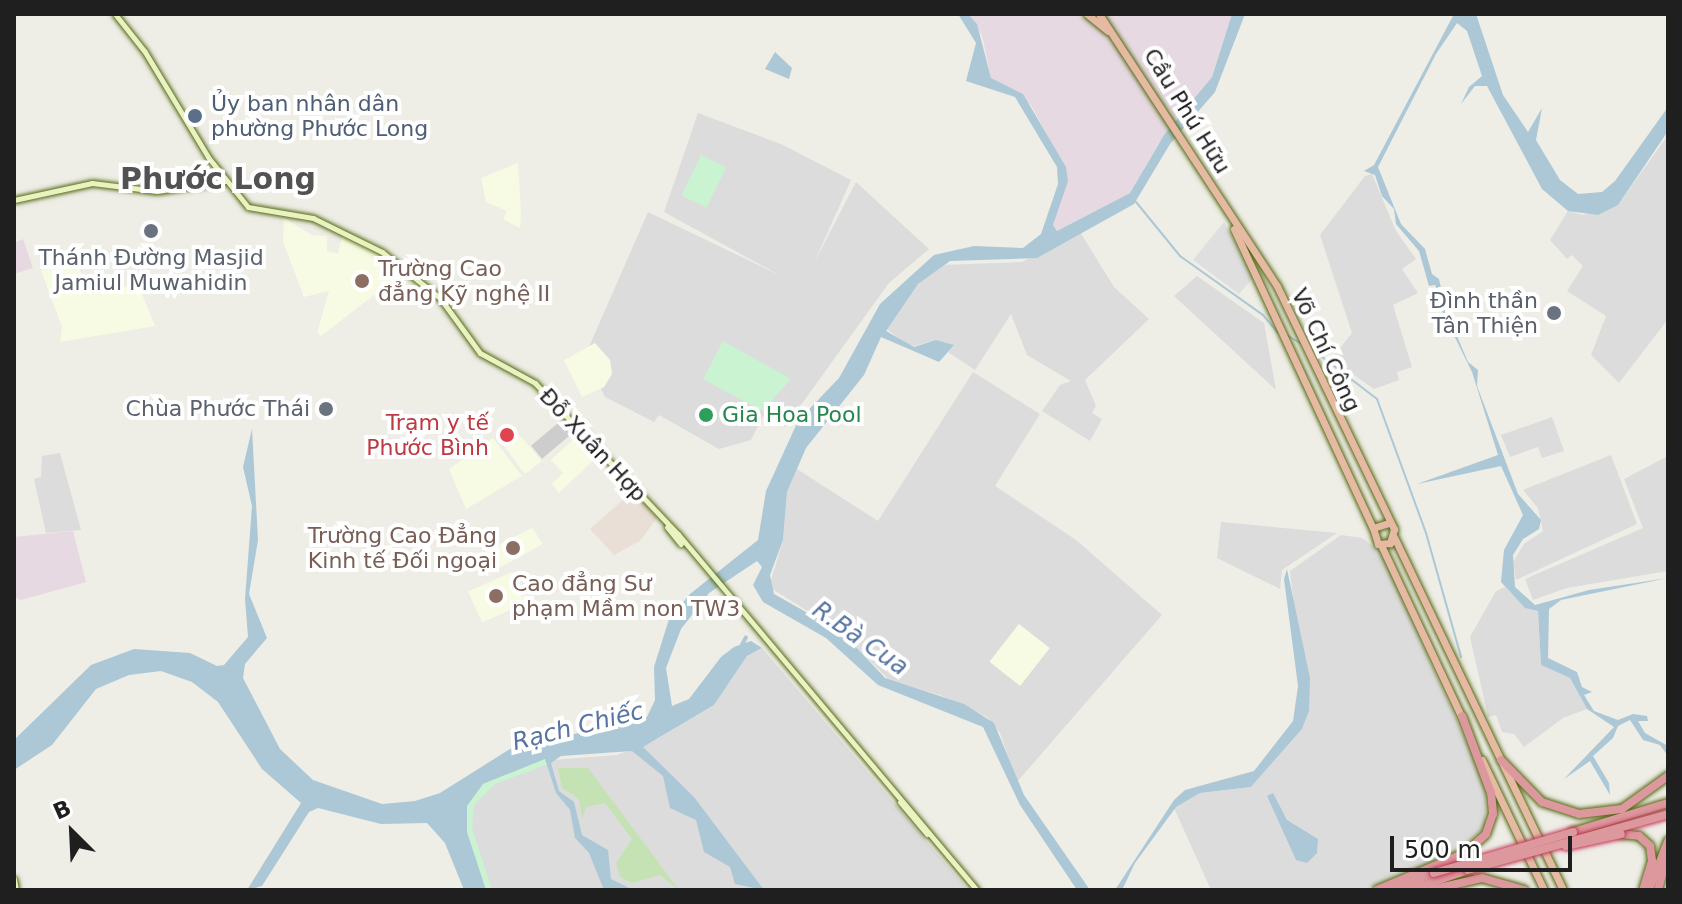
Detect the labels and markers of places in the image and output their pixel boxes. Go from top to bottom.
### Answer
place label: Ủy ban nhân dân phường Phước Long [211,90,428,142]
marker: Ủy ban nhân dân phường Phước Long [186,107,204,125]
marker: Thánh Đường Masjid Jamiul Muwahidin [142,222,160,240]
place label: Thánh Đường Masjid Jamiul Muwahidin [38,244,264,296]
place label: Trường Cao đẳng Kỹ nghệ II [378,255,550,306]
marker: Trường Cao đẳng Kỹ nghệ II [353,272,371,290]
place label: Đình thần Tân Thiện [1430,287,1538,338]
marker: Đình thần Tân Thiện [1545,304,1563,322]
place label: Chùa Phước Thái [126,396,310,422]
marker: Chùa Phước Thái [317,400,335,418]
place label: Gia Hoa Pool [722,402,862,428]
marker: Gia Hoa Pool [697,406,715,424]
place label: Trạm y tế Phước Bình [366,409,489,460]
marker: Trạm y tế Phước Bình [496,424,518,446]
place label: Trường Cao Đẳng Kinh tế Đối ngoại [308,522,497,574]
marker: Trường Cao Đẳng Kinh tế Đối ngoại [504,539,522,557]
place label: Cao đẳng Sư phạm Mầm non TW3 [512,570,740,622]
marker: Cao đẳng Sư phạm Mầm non TW3 [487,587,505,605]

